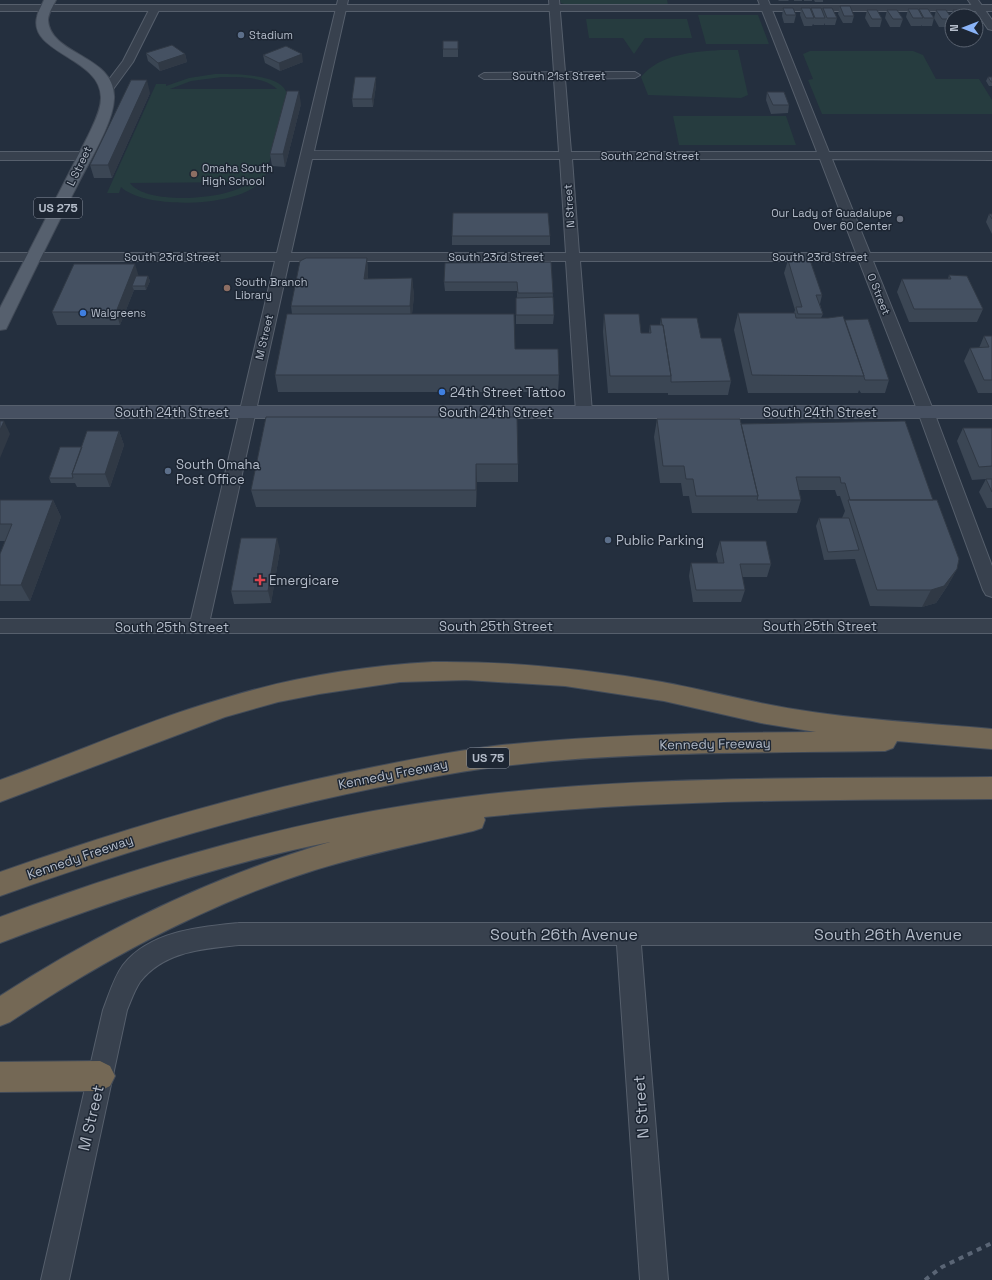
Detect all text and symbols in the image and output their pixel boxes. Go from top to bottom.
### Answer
north arrow [944,8,984,48]
text: N [947,24,961,32]
place label: Stadium [249,28,293,42]
marker: Stadium [236,30,246,40]
street label: South 21st Street [512,69,606,83]
street label: L Street [63,144,95,188]
street label: South 22nd Street [601,149,699,163]
place label: Omaha South High School [202,161,273,188]
marker: Omaha South High School [189,169,199,179]
street label: N Street [560,184,578,228]
road number: US 275 [34,198,82,218]
place label: Our Lady of Guadalupe Over 60 Center [771,206,892,233]
marker: Our Lady of Guadalupe Over 60 Center [895,214,905,224]
street label: South 23rd Street [124,250,220,264]
street label: South 23rd Street [448,250,544,264]
street label: South 23rd Street [772,250,868,264]
street label: O Street [864,271,894,317]
place label: South Branch Library [235,275,308,302]
marker: South Branch Library [222,283,232,293]
place label: Walgreens [91,306,146,320]
marker: Walgreens [78,308,88,318]
street label: M Street [252,313,276,361]
place label: 24th Street Tattoo [450,384,566,401]
marker: 24th Street Tattoo [437,387,447,397]
street label: South 24th Street [115,404,229,421]
street label: South 24th Street [439,404,553,421]
street label: South 24th Street [763,404,877,421]
place label: South Omaha Post Office [176,456,261,488]
marker: South Omaha Post Office [163,466,173,476]
place label: Public Parking [616,532,704,549]
marker: Public Parking [603,535,613,545]
place label: Emergicare [269,572,339,589]
marker: Emergicare [254,574,266,586]
street label: South 25th Street [439,618,553,635]
street label: South 25th Street [763,618,877,635]
street label: South 25th Street [115,619,229,636]
street label: Kennedy Freeway [659,735,771,753]
road number: US 75 [467,748,509,768]
street label: Kennedy Freeway [337,755,449,793]
street label: Kennedy Freeway [25,831,135,883]
street label: South 26th Avenue [490,924,638,945]
street label: South 26th Avenue [814,924,962,945]
street label: N Street [628,1075,654,1139]
street label: M Street [73,1083,109,1153]

